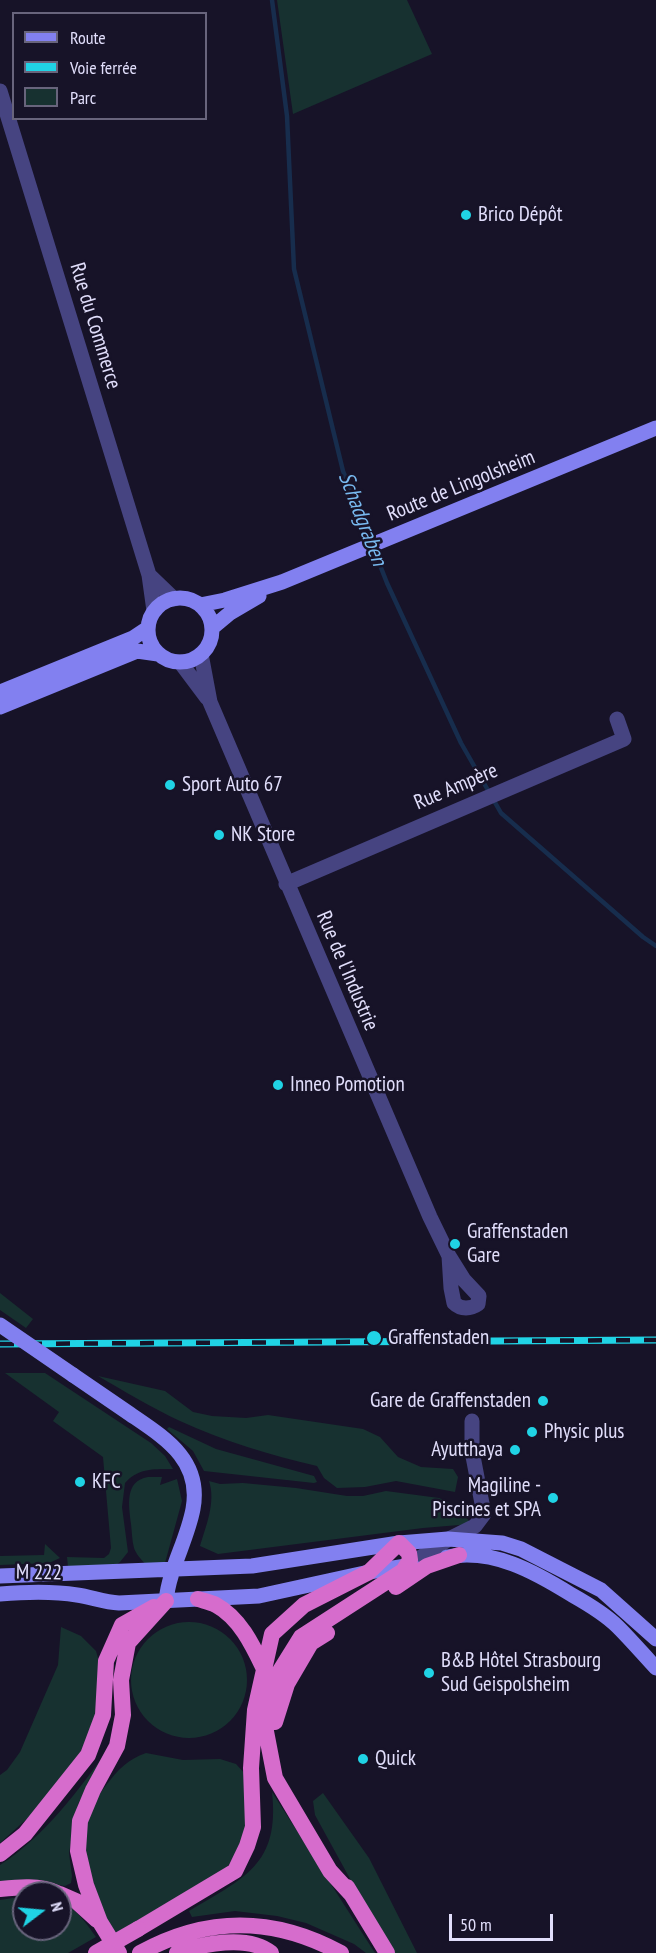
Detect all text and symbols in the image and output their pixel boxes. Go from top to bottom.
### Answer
legend [12,12,207,120]
text: Route [70,26,106,49]
text: Voie ferrée [70,56,137,79]
text: Parc [70,86,96,109]
place label: Brico Dépôt [478,202,563,228]
marker: Brico Dépôt [459,208,473,222]
street label: Rue du Commerce [64,260,126,392]
street label: Route de Lingolsheim [383,445,539,527]
water label: Schadgraben [332,469,392,569]
street label: Rue Ampère [411,758,501,816]
place label: Sport Auto 67 [182,772,283,798]
marker: Sport Auto 67 [163,778,177,792]
place label: NK Store [231,822,295,848]
marker: NK Store [212,828,226,842]
street label: Rue de l'Industrie [311,907,383,1035]
place label: Inneo Pomotion [290,1072,405,1098]
marker: Inneo Pomotion [271,1078,285,1092]
place label: Graffenstaden Gare [467,1219,568,1269]
marker: Graffenstaden Gare [448,1237,462,1251]
place label: Graffenstaden [388,1325,489,1351]
marker: Graffenstaden [365,1329,383,1347]
place label: Gare de Graffenstaden [370,1388,531,1414]
marker: Gare de Graffenstaden [536,1394,550,1408]
place label: Physic plus [544,1419,624,1445]
marker: Physic plus [525,1425,539,1439]
place label: Ayutthaya [431,1437,503,1463]
marker: Ayutthaya [508,1443,522,1457]
place label: KFC [92,1469,121,1495]
place label: Magiline - Piscines et SPA [432,1473,541,1523]
marker: KFC [73,1475,87,1489]
marker: Magiline - Piscines et SPA [546,1491,560,1505]
street label: M 222 [16,1560,62,1586]
place label: B&B Hôtel Strasbourg Sud Geispolsheim [441,1648,601,1698]
marker: B&B Hôtel Strasbourg Sud Geispolsheim [422,1666,436,1680]
place label: Quick [375,1746,416,1772]
marker: Quick [356,1752,370,1766]
north arrow [12,1881,72,1941]
text: N [47,1900,68,1913]
scale bar [452,1902,556,1940]
text: 50 m [460,1913,492,1936]

